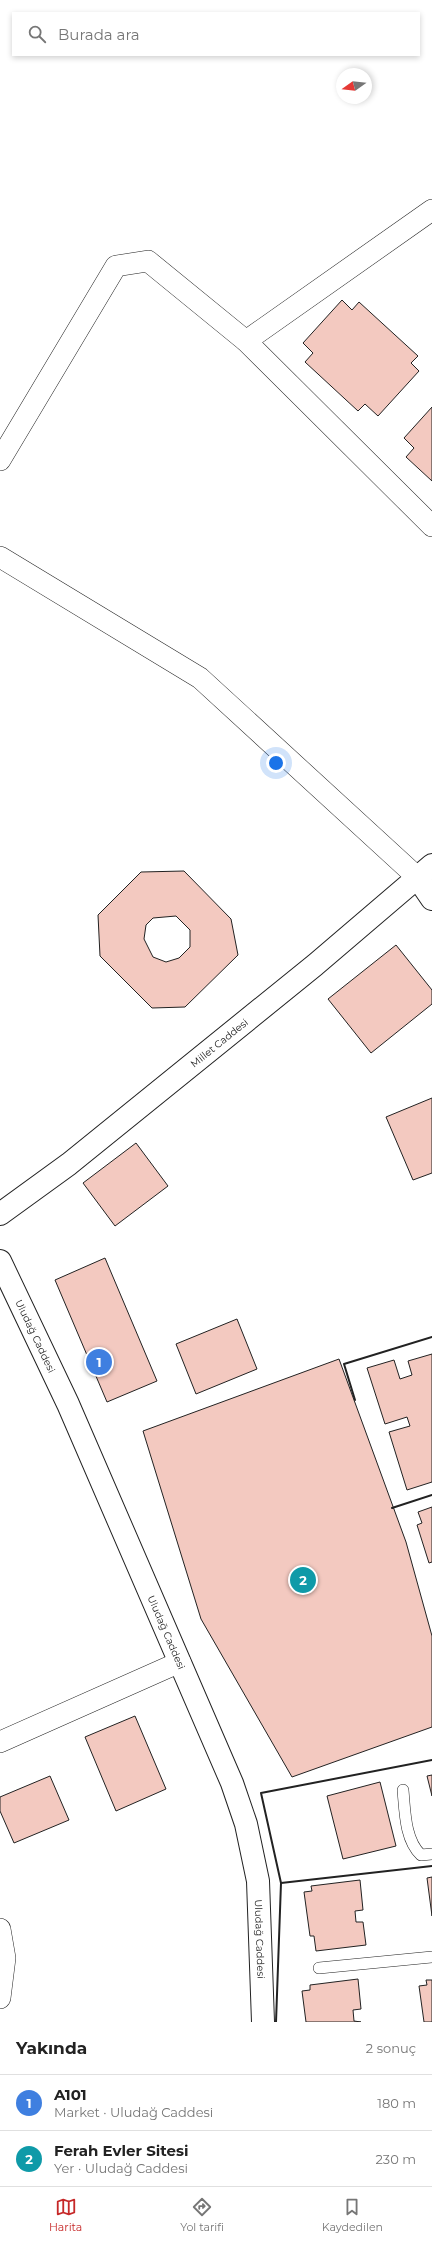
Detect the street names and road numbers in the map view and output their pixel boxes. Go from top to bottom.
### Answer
street label: Millet Caddesi [187,1016,250,1070]
street label: Uludağ Caddesi [13,1297,59,1375]
street label: Uludağ Caddesi [145,1593,189,1671]
street label: Uludağ Caddesi [252,1899,268,1979]

